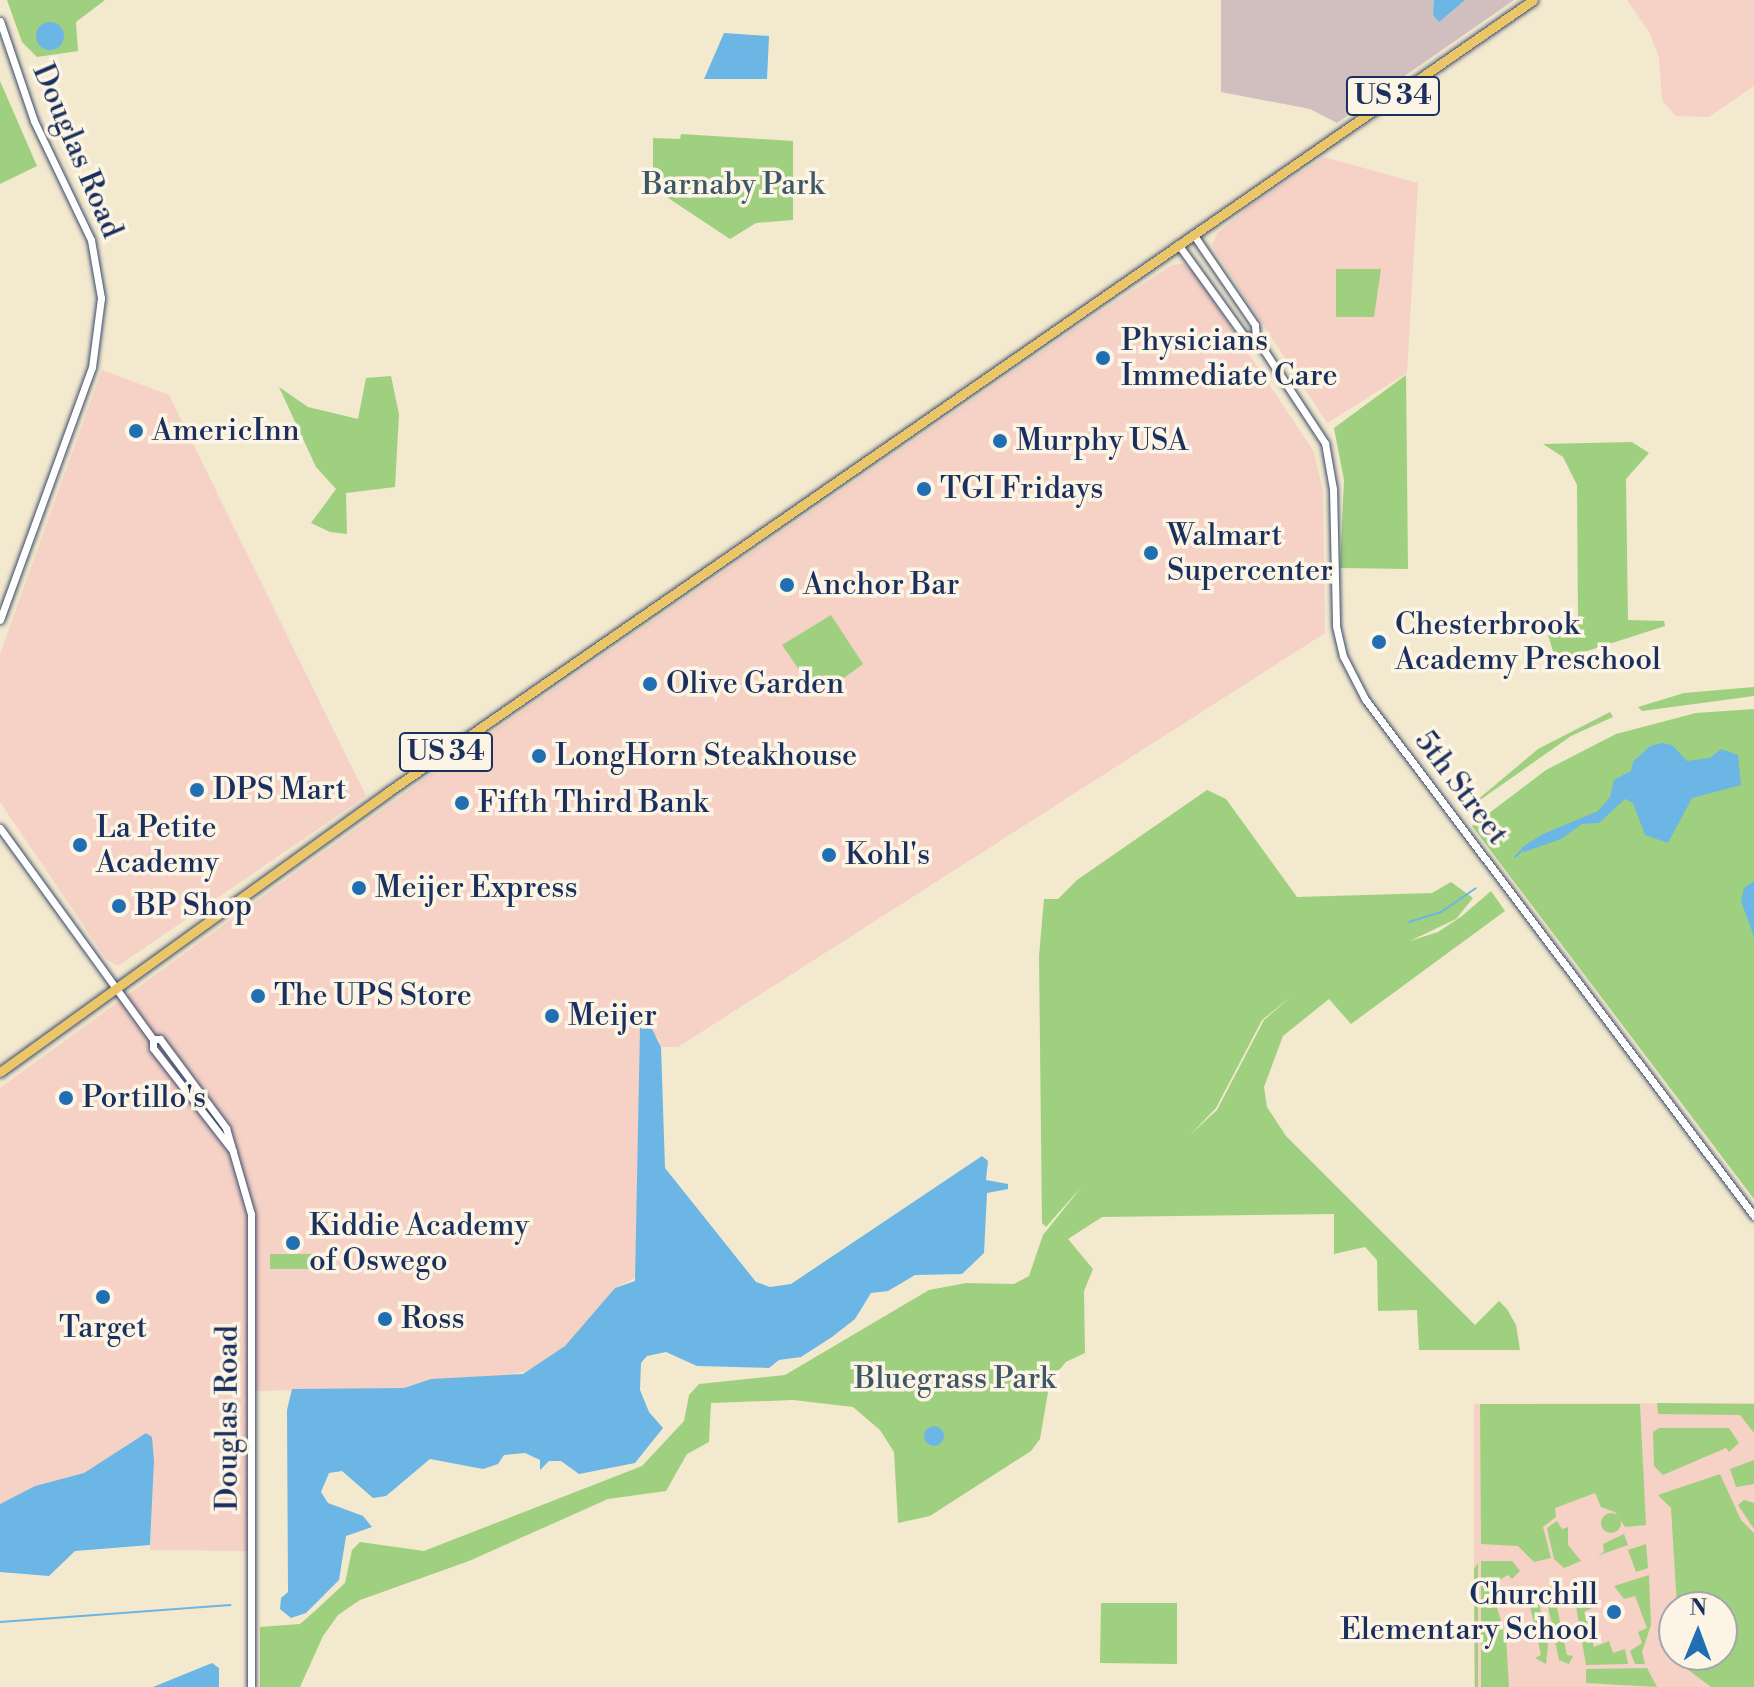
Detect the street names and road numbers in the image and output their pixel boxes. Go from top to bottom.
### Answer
street label: Douglas Road [24,58,130,244]
road number: US 34 [1345,72,1441,120]
street label: 5th Street [1407,724,1515,852]
road number: US 34 [398,728,494,776]
street label: Douglas Road [210,1325,246,1511]

